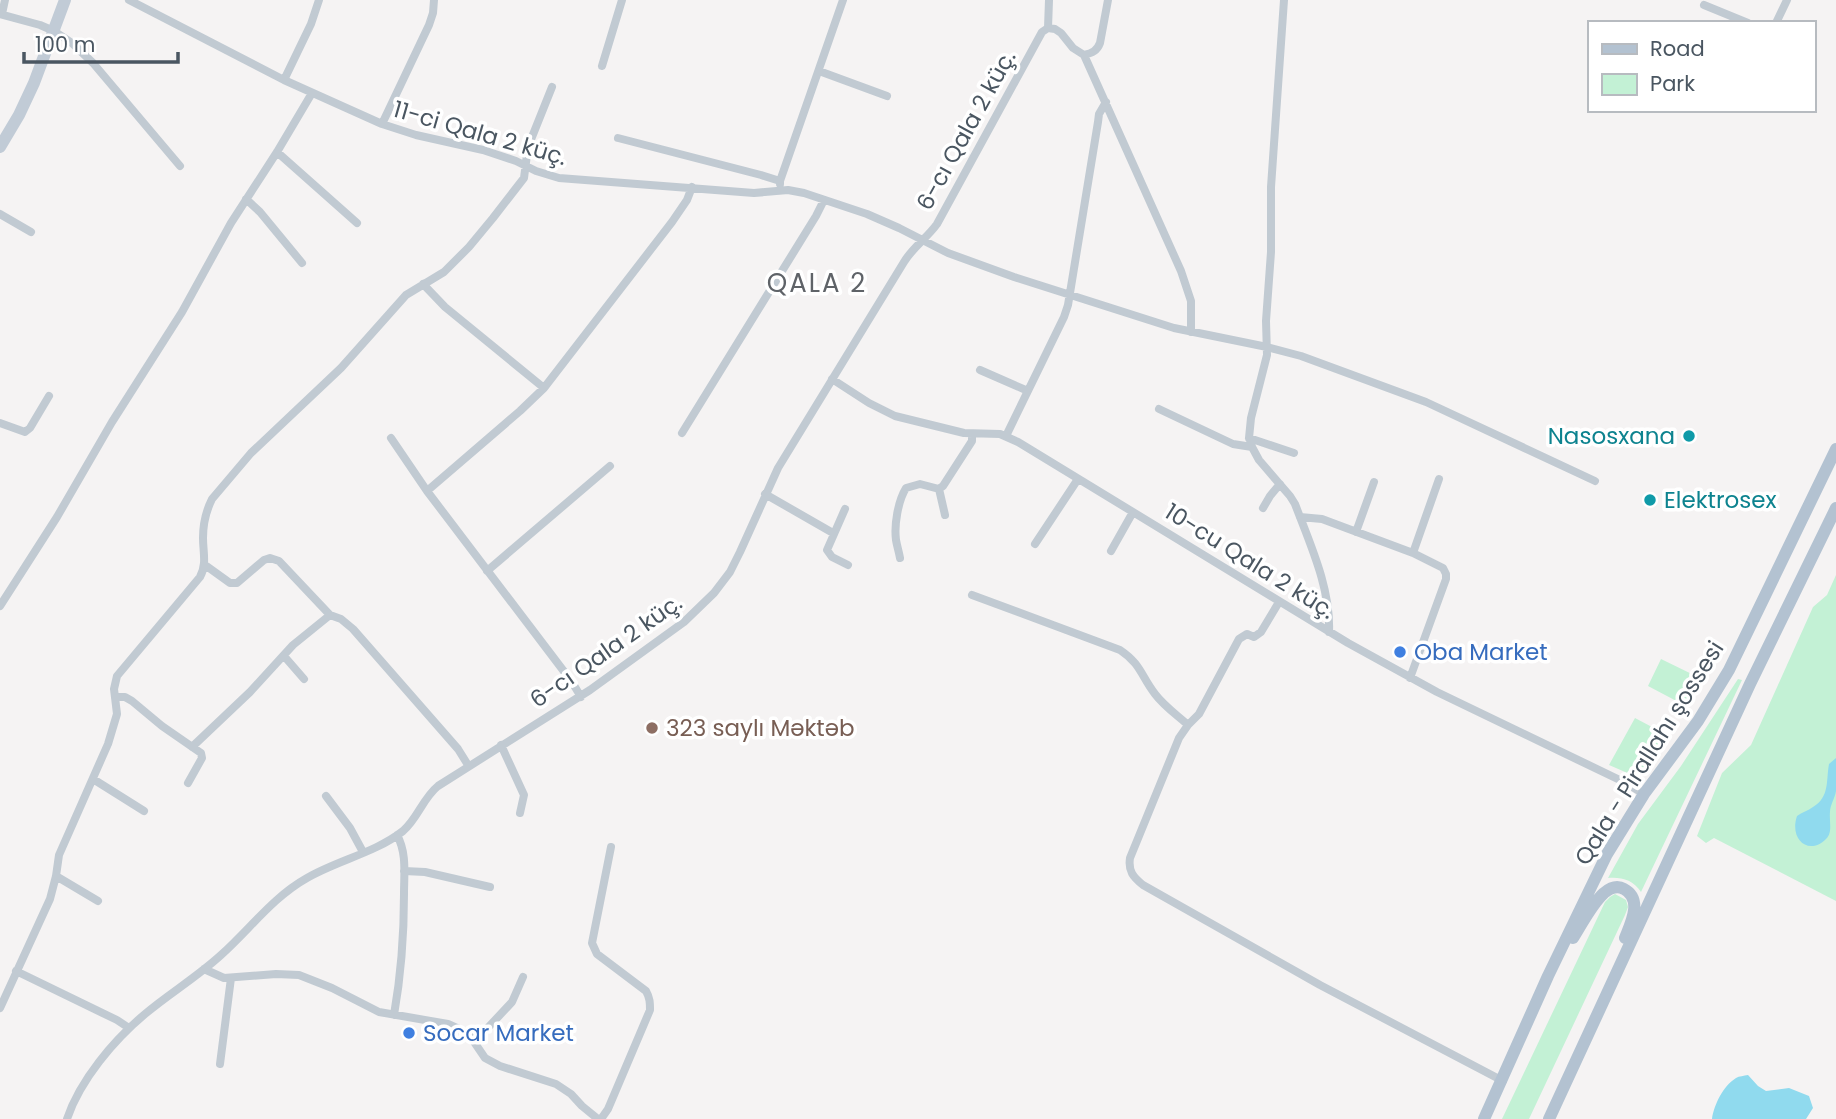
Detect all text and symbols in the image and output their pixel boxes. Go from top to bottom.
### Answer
scale bar [24,21,178,65]
legend [1588,21,1815,112]
text: 100 m [35,30,95,59]
text: Road [1650,34,1705,63]
street label: 6-cı Qala 2 küç. [909,44,1023,216]
text: Park [1650,69,1695,98]
street label: 11-ci Qala 2 küç. [390,93,570,173]
district label: QALA 2 [767,265,867,301]
place label: Nasosxana [1548,420,1675,452]
marker: Nasosxana [1681,428,1697,444]
place label: Elektrosex [1664,484,1777,516]
marker: Elektrosex [1642,492,1658,508]
street label: 10-cu Qala 2 küç. [1159,496,1341,626]
street label: 6-cı Qala 2 küç. [524,587,688,715]
street label: Qala - Pirallahı şossesi [1567,635,1731,871]
place label: Oba Market [1414,636,1548,668]
marker: Oba Market [1392,644,1408,660]
place label: 323 saylı Məktəb [666,712,855,744]
marker: 323 saylı Məktəb [644,720,660,736]
place label: Socar Market [423,1017,574,1049]
marker: Socar Market [401,1025,417,1041]

